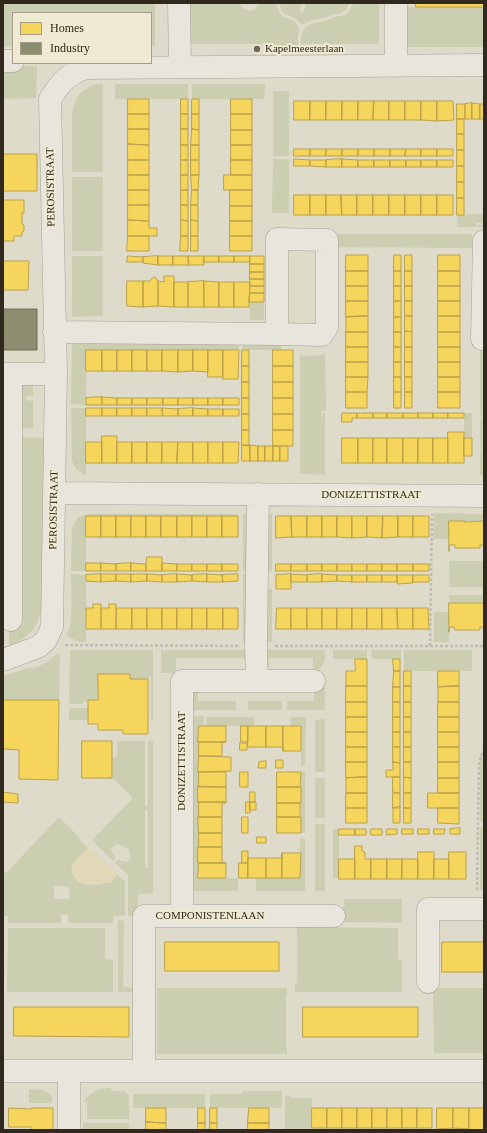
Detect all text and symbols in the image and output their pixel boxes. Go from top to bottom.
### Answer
legend [12,12,152,64]
text: Homes [50,21,84,35]
text: Industry [50,41,90,55]
place label: Kapelmeesterlaan [265,42,344,56]
marker: Kapelmeesterlaan [252,44,262,54]
street label: PEROSISTRAAT [44,147,58,227]
street label: PEROSISTRAAT [47,470,61,550]
street label: DONIZETTISTRAAT [321,488,421,502]
street label: DONIZETTISTRAAT [175,711,189,811]
street label: COMPONISTENLAAN [156,909,264,923]

